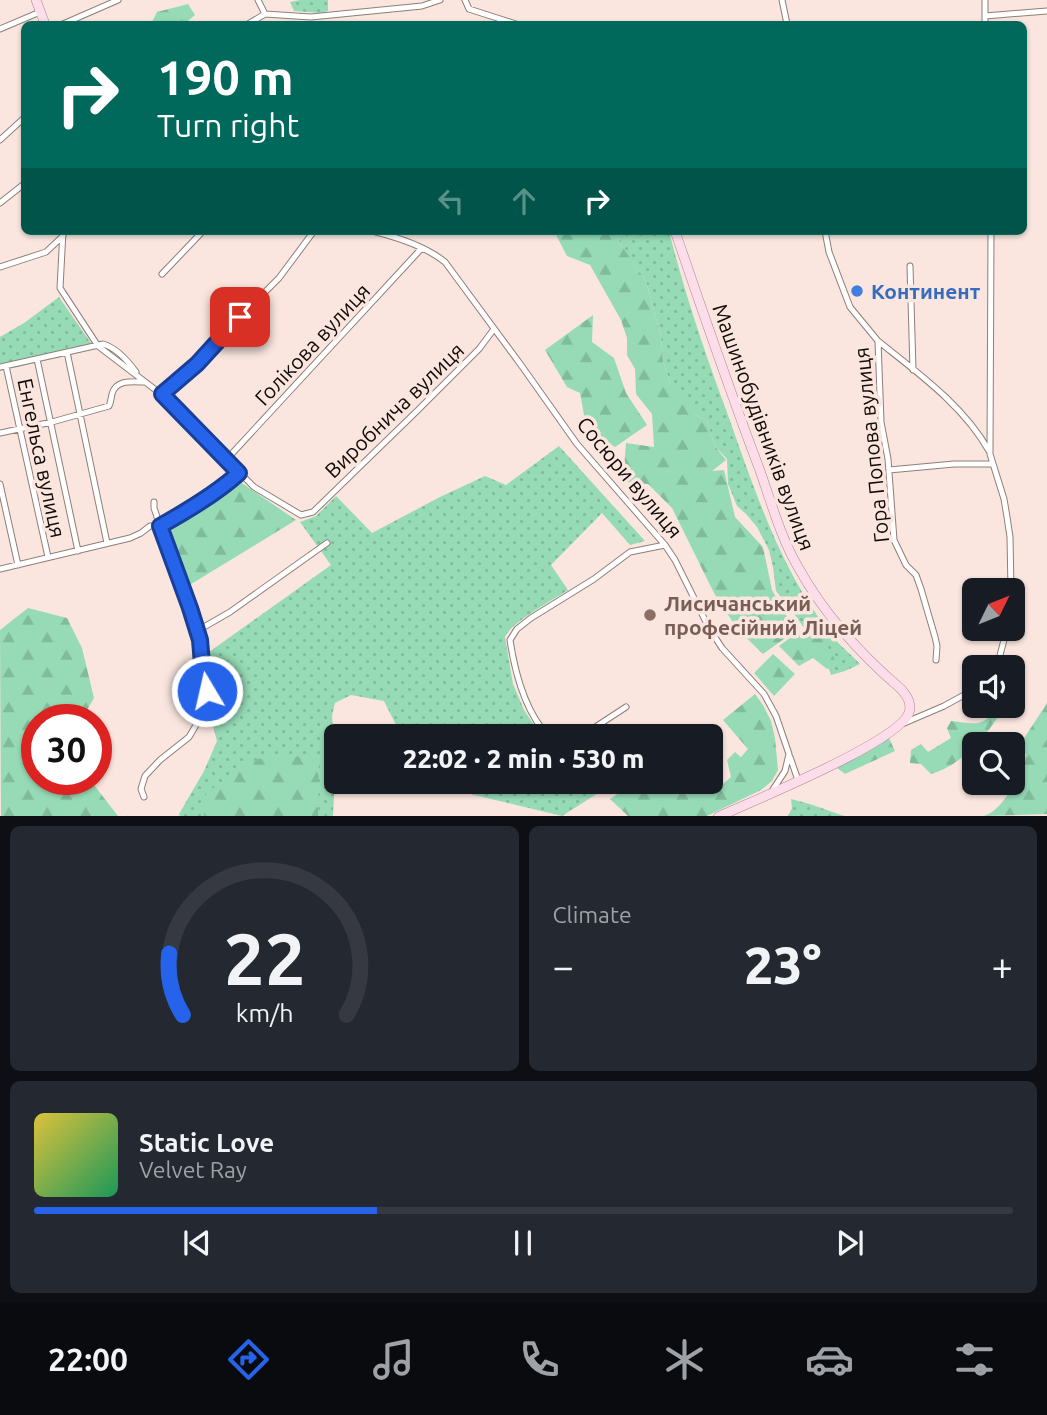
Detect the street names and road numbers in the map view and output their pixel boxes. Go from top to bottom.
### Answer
street label: Голікова вулиця [250,278,374,410]
street label: Машинобудівників вулиця [708,300,820,554]
street label: Виробнича вулиця [320,338,468,482]
street label: Гора Попова вулиця [849,346,893,544]
street label: Енгельса вулиця [13,376,71,540]
street label: Сосюри вулиця [572,412,688,542]

